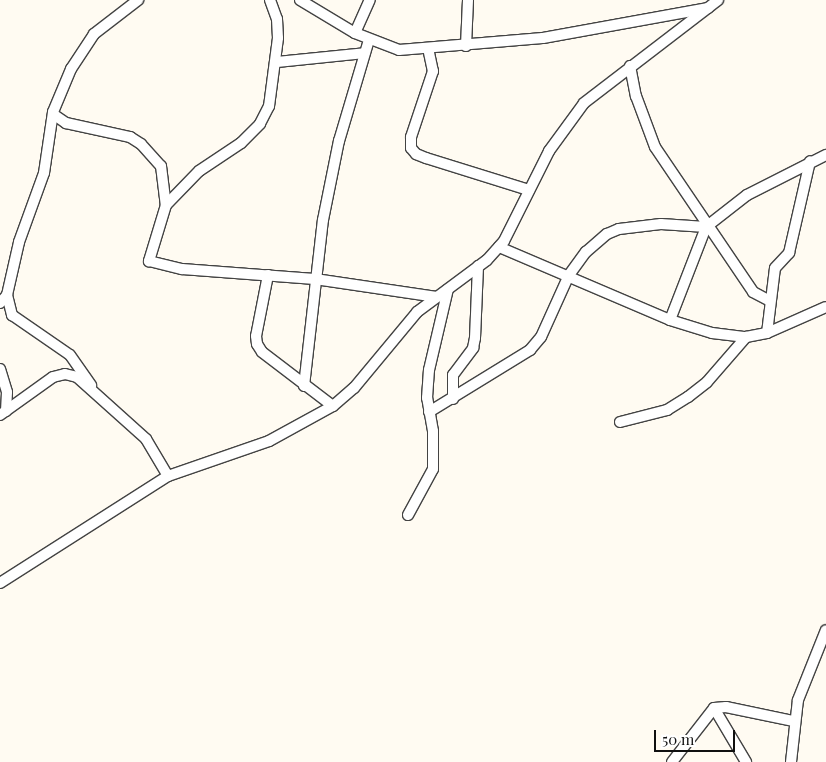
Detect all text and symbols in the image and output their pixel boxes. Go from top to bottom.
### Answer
scale bar [656,720,737,752]
text: 50 m [662,729,694,749]

